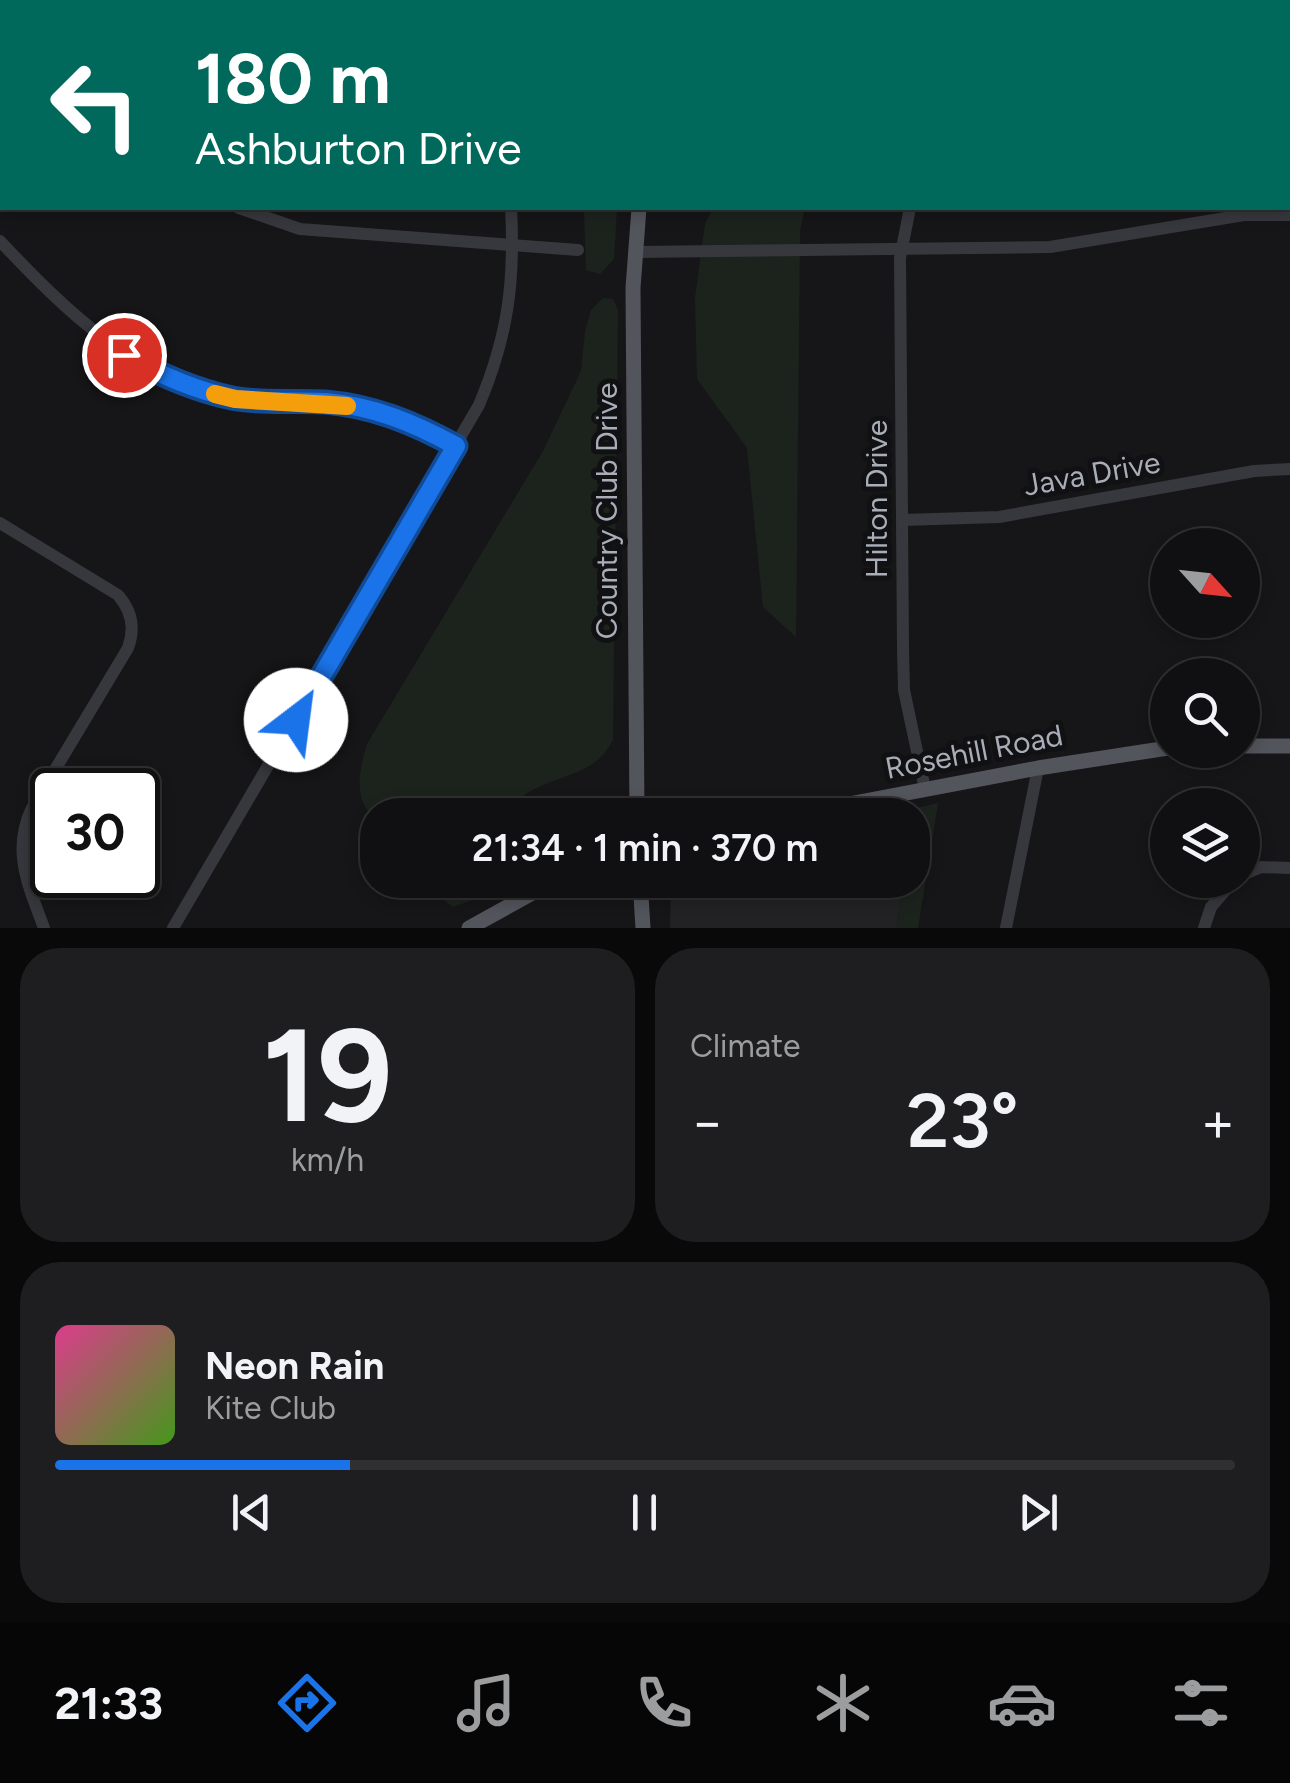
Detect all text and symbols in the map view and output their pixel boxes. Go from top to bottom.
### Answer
text: 180 m [195,36,390,121]
icon: left [30,40,160,170]
text: Ashburton Drive [195,121,522,175]
pin [82,313,167,398]
icon: arrive [97,328,152,383]
street label: Country Club Drive [588,383,625,639]
street label: Hilton Drive [858,420,895,578]
street label: Java Drive [1021,443,1163,504]
north arrow [1150,528,1260,638]
map controls [1150,528,1260,898]
button: search [1150,658,1260,768]
position arrow [244,668,348,772]
street label: Rosehill Road [882,716,1066,787]
speed limit sign: 30 [30,768,160,898]
button: layers [1150,788,1260,898]
text: 21:34 · 1 min · 370 m [472,825,818,871]
text: 19 [262,998,393,1154]
text: Climate [690,1027,801,1065]
text: 23° [906,1076,1019,1166]
text: − [690,1089,724,1155]
text: + [1201,1089,1235,1155]
text: km/h [291,1141,364,1179]
text: Neon Rain [205,1343,384,1389]
text: Kite Club [205,1389,336,1427]
icon: previous [224,1485,279,1540]
icon: pause [617,1485,672,1540]
icon: next [1011,1485,1066,1540]
icon: directions [272,1668,342,1738]
icon: music [451,1668,521,1738]
icon: phone [629,1668,699,1738]
icon: climate [808,1668,878,1738]
icon: car [987,1668,1057,1738]
icon: filters [1166,1668,1236,1738]
text: 21:33 [54,1676,163,1730]

